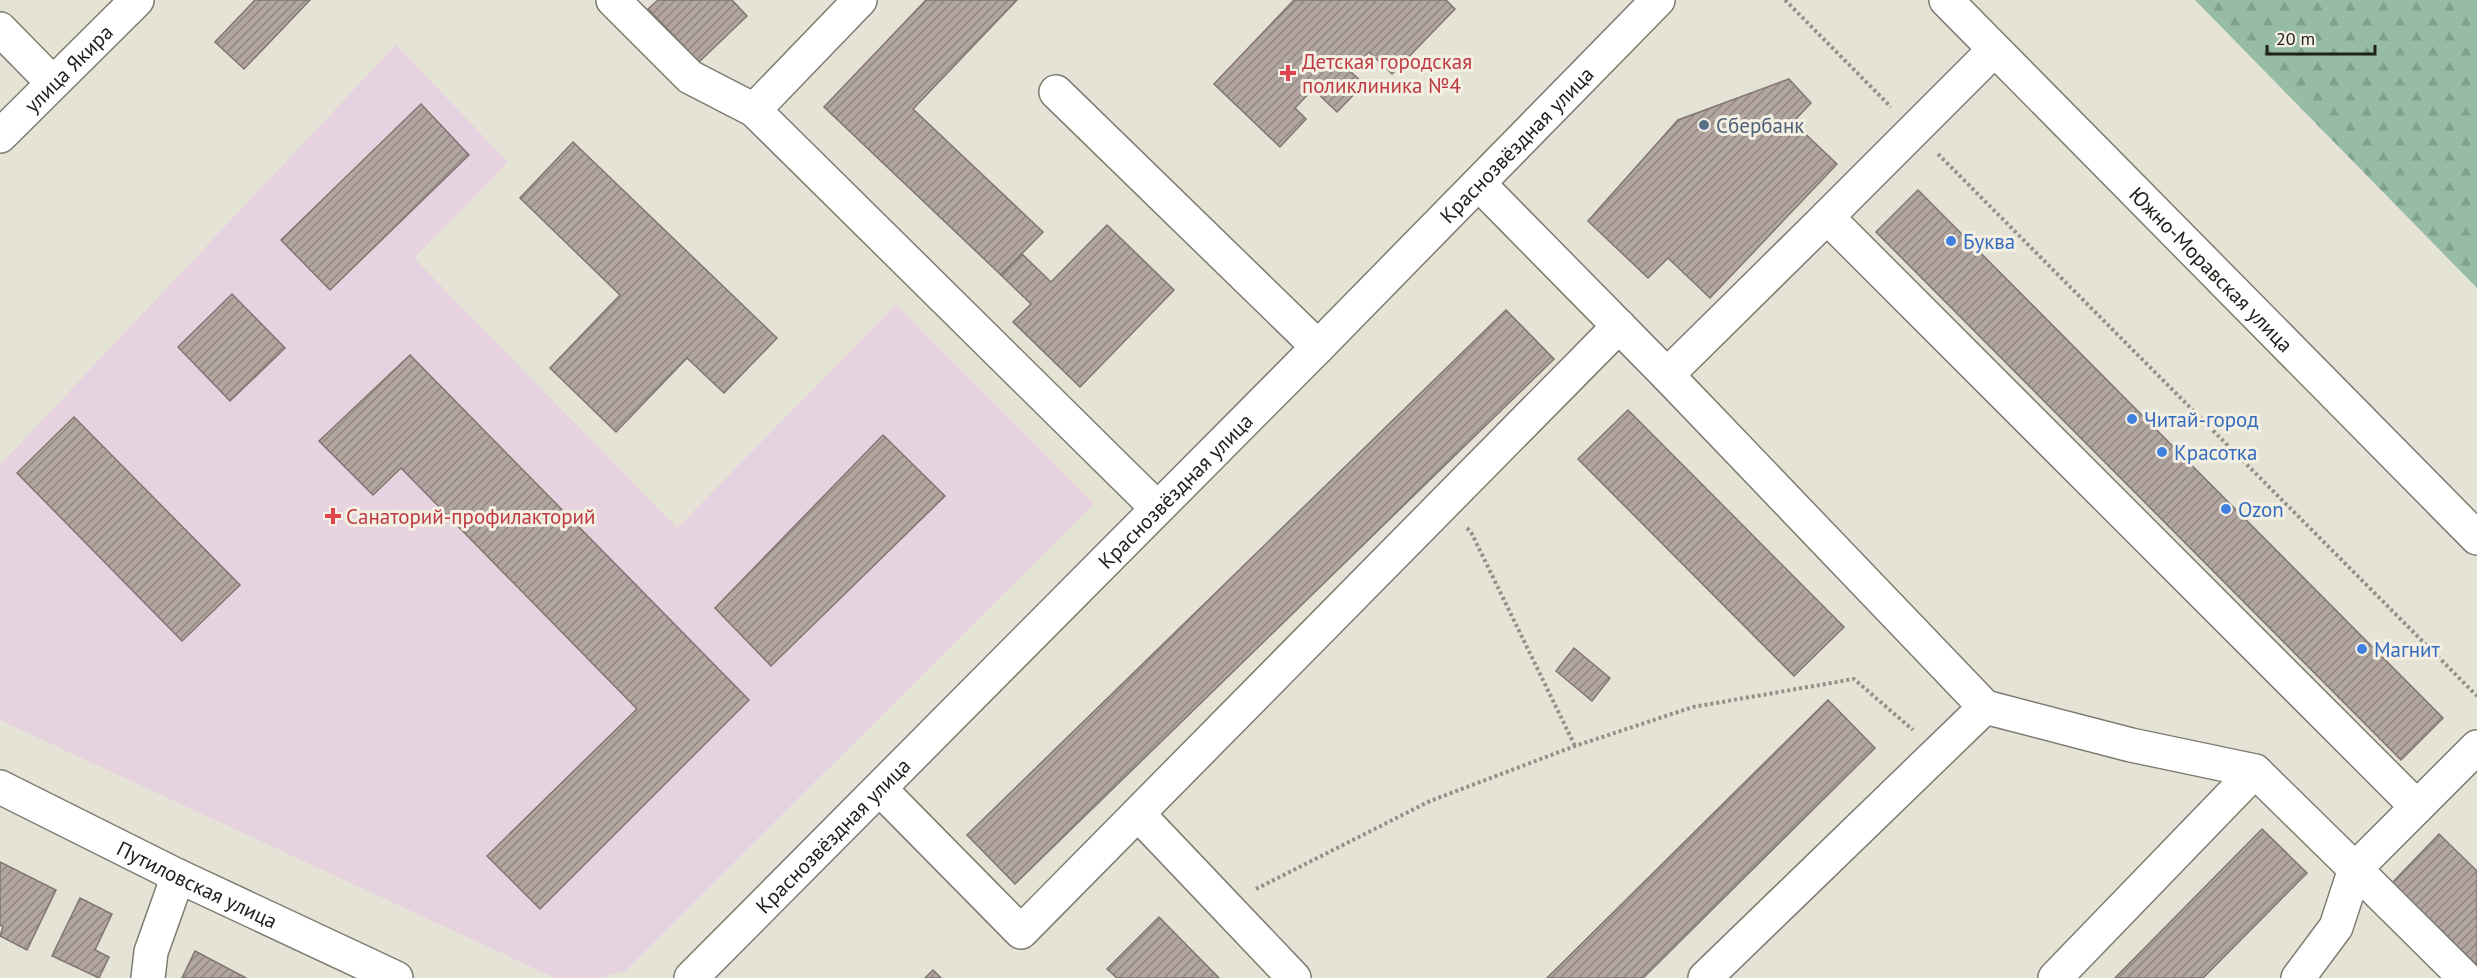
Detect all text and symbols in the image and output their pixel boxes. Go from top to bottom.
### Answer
scale bar [2267,18,2375,56]
street label: улица Якира [18,19,118,118]
text: 20 m [2276,27,2315,50]
place label: Детская городская поликлиника №4 [1302,48,1472,99]
street label: Краснозвёздная улица [1434,61,1599,228]
marker: Детская городская поликлиника №4 [1279,64,1297,82]
place label: Сбербанк [1716,112,1804,139]
marker: Сбербанк [1697,118,1711,132]
street label: Южно-Моравская улица [2124,181,2299,358]
place label: Буква [1963,228,2015,255]
marker: Буква [1944,234,1958,248]
place label: Читай-город [2144,406,2259,433]
street label: Краснозвёздная улица [1092,407,1258,574]
marker: Читай-город [2125,412,2139,426]
place label: Красотка [2174,439,2257,466]
marker: Красотка [2155,445,2169,459]
place label: Ozon [2238,496,2284,523]
marker: Ozon [2219,502,2233,516]
place label: Cанаторий-профилакторий [346,503,595,530]
marker: Cанаторий-профилакторий [324,507,342,525]
place label: Магнит [2374,636,2441,663]
marker: Магнит [2355,642,2369,656]
street label: Краснозвёздная улица [750,752,916,919]
street label: Путиловская улица [113,834,282,934]

